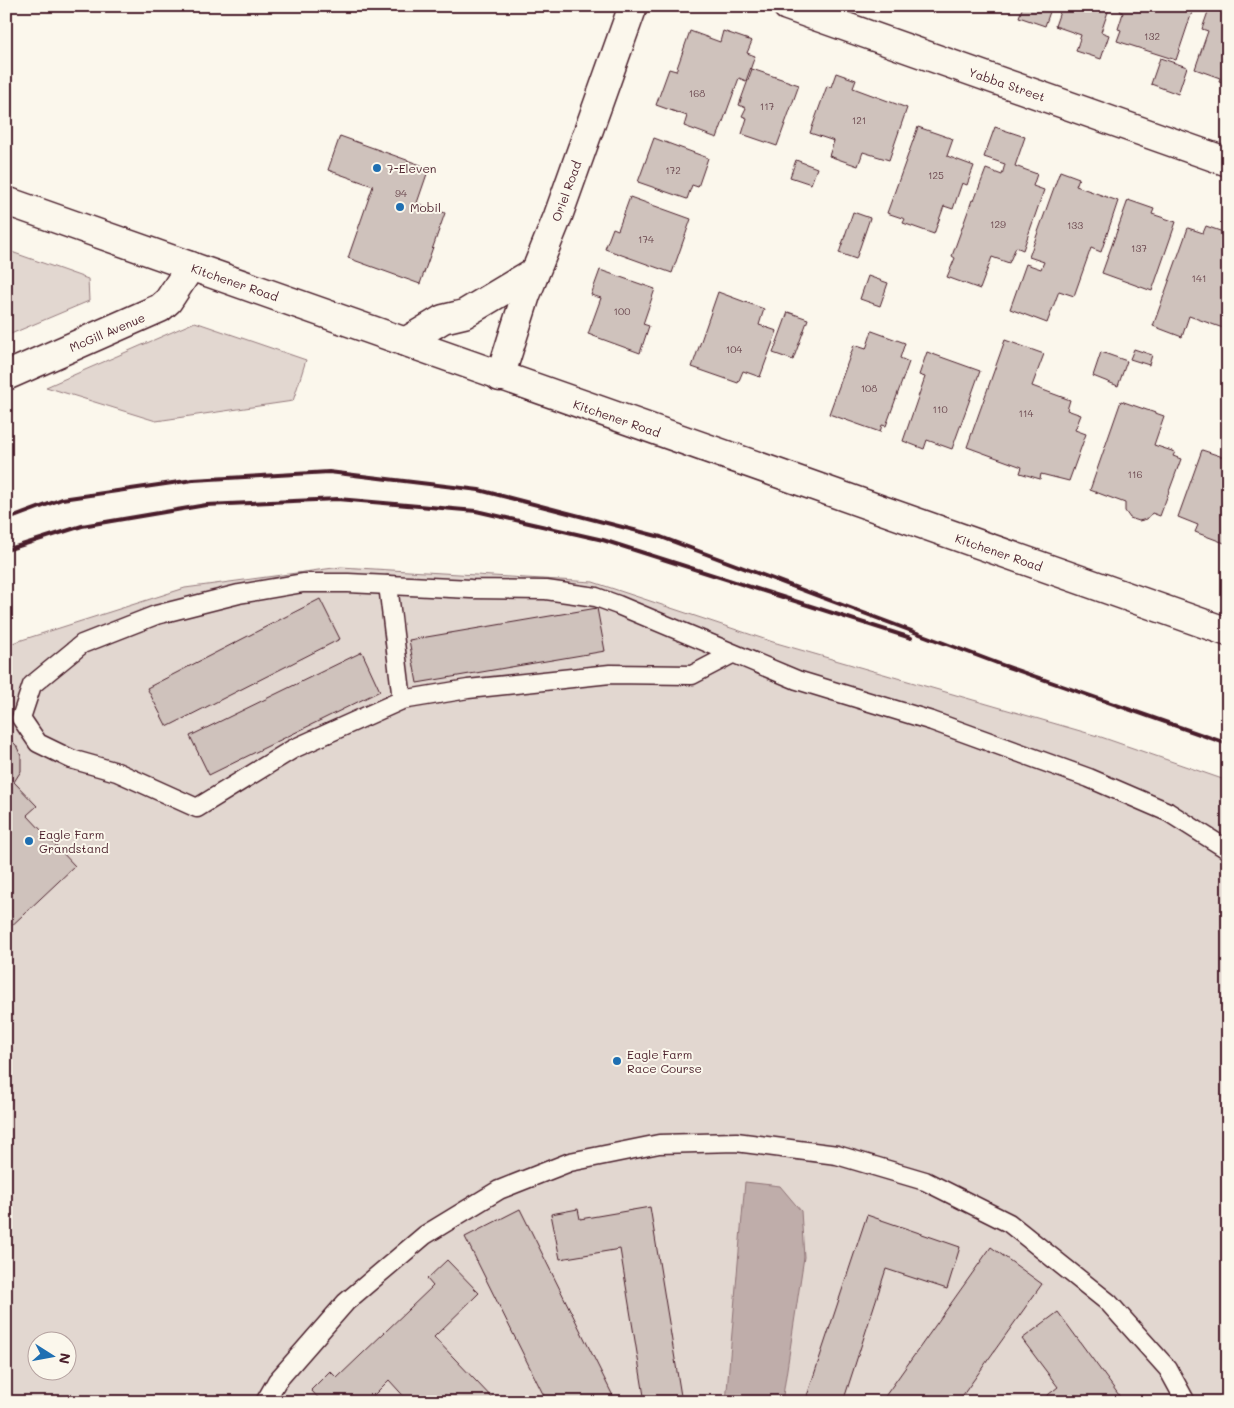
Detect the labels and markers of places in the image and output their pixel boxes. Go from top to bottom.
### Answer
place label: 7-Eleven [387,160,436,176]
marker: 7-Eleven [371,162,383,174]
place label: Mobil [410,199,441,215]
marker: Mobil [394,201,406,213]
place label: Eagle Farm Grandstand [39,826,109,856]
marker: Eagle Farm Grandstand [23,835,35,847]
place label: Eagle Farm Race Course [627,1046,702,1076]
marker: Eagle Farm Race Course [611,1055,623,1067]

